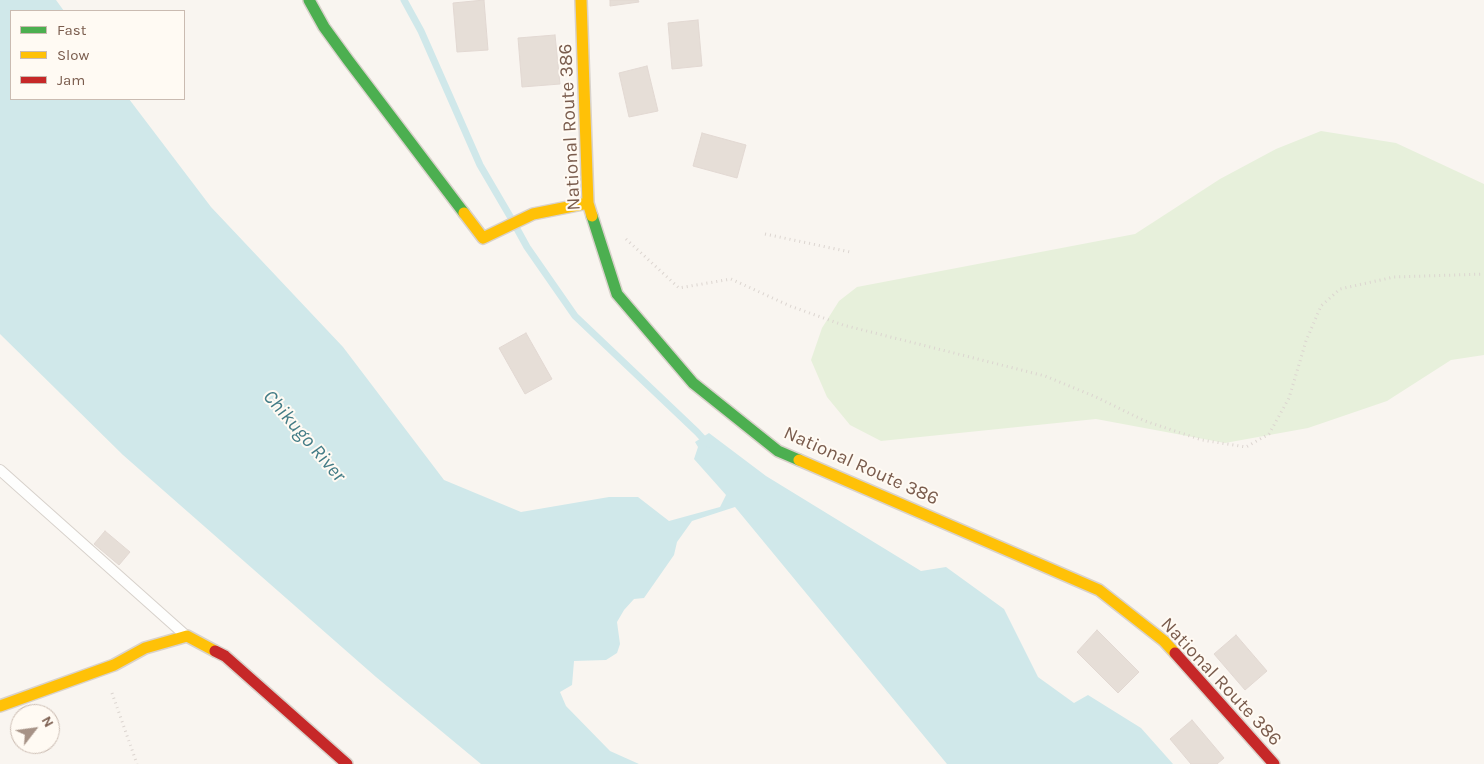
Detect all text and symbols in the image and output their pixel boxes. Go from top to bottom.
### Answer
legend [10,10,185,100]
text: Fast [57,21,86,39]
street label: National Route 386 [554,43,586,211]
text: Slow [57,46,89,64]
text: Jam [57,71,85,89]
water label: Chikugo River [257,385,351,487]
street label: National Route 386 [780,422,942,510]
street label: National Route 386 [1156,613,1286,751]
north arrow [10,704,60,754]
text: N [38,713,57,730]

